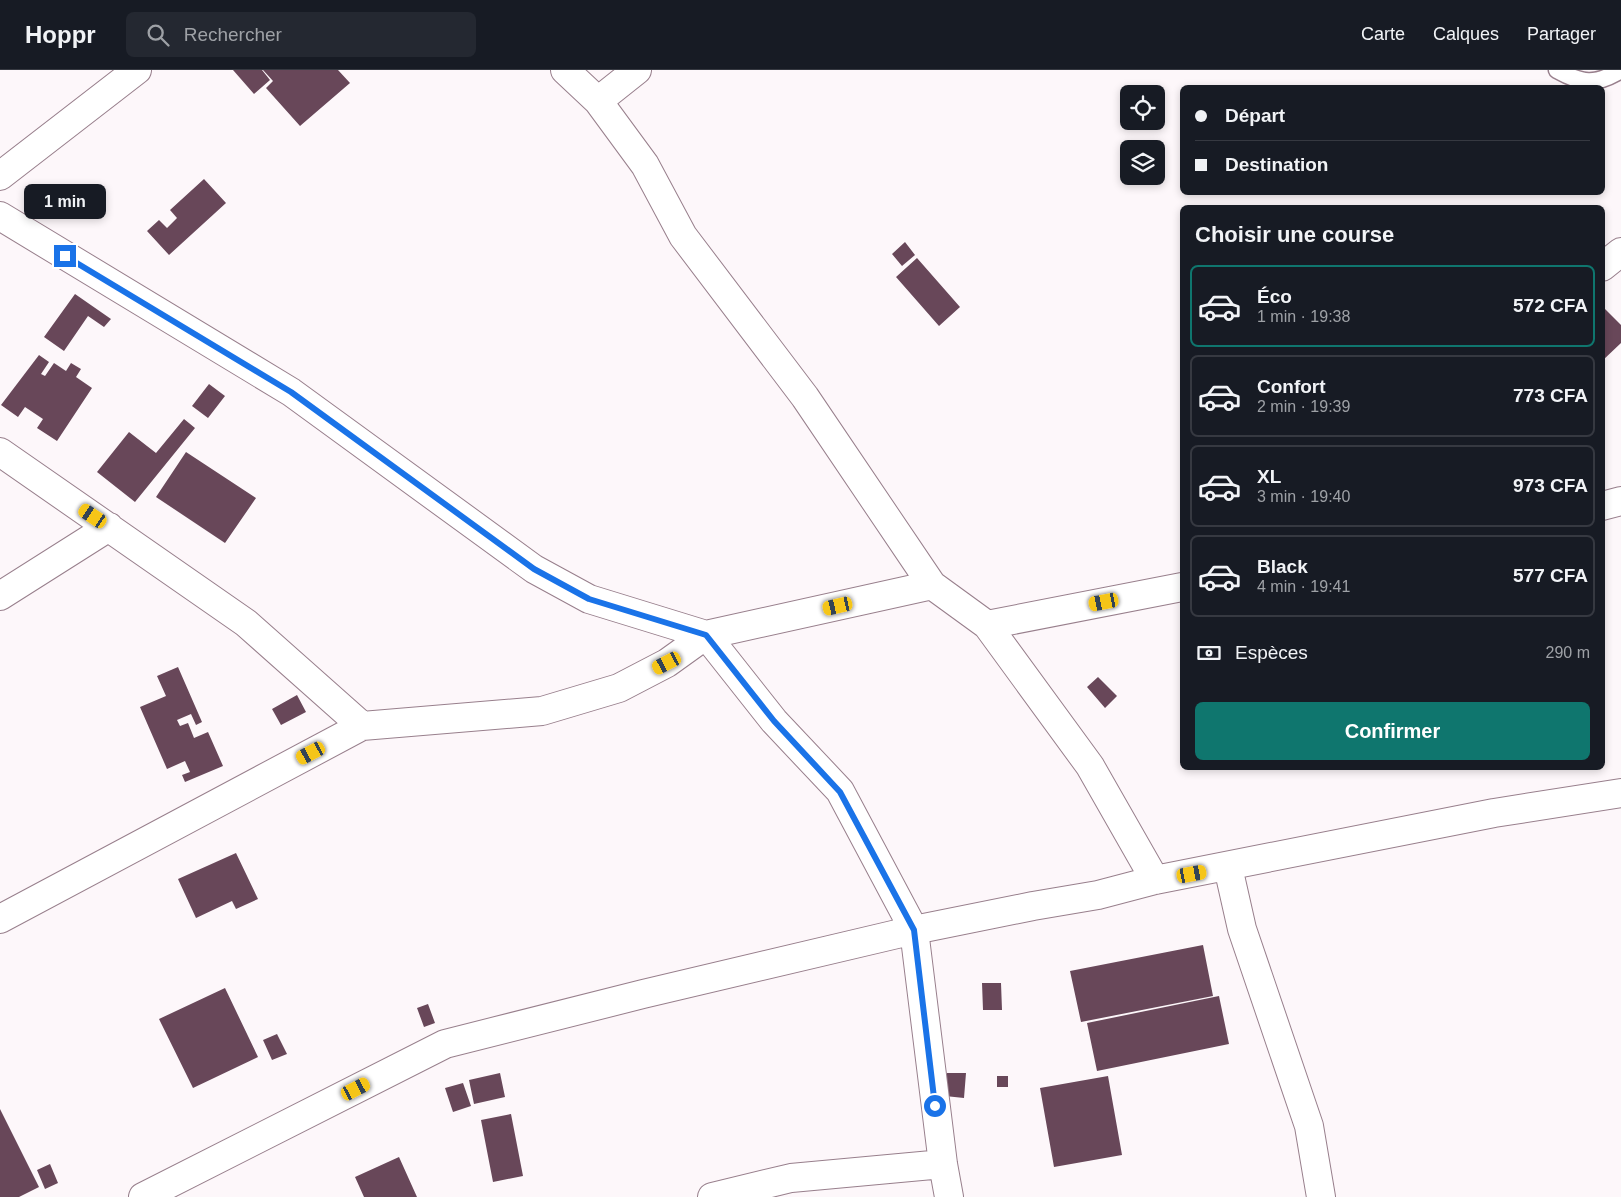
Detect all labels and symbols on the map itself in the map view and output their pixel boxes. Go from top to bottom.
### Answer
callout: 1 min [24,184,106,218]
route end [54,245,76,267]
car [76,501,109,531]
car [1087,592,1120,612]
car [821,595,854,617]
car [650,650,683,676]
car [294,739,327,767]
car [1175,864,1208,884]
car [339,1076,372,1102]
route start [924,1095,946,1117]

